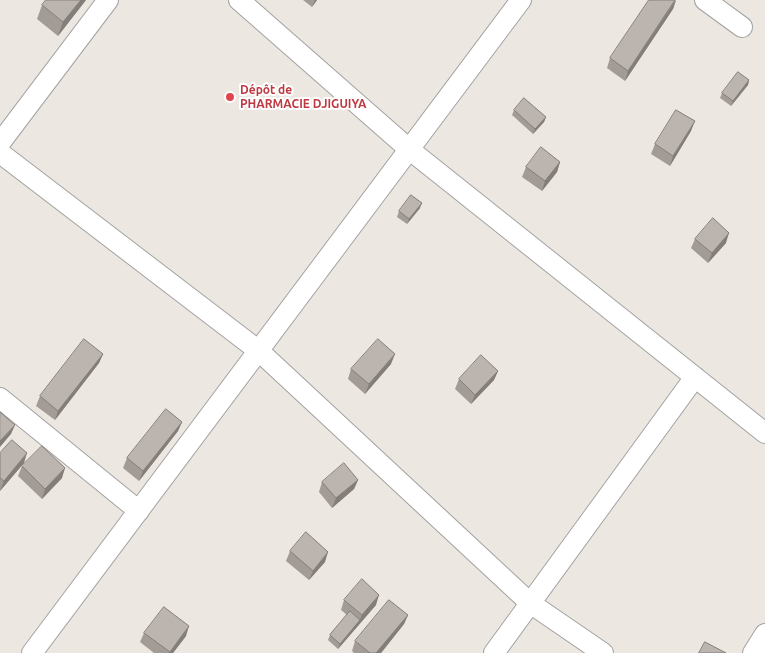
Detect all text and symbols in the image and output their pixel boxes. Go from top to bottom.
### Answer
place label: Dépôt de PHARMACIE DJIGUIYA [240,83,366,111]
marker: Dépôt de PHARMACIE DJIGUIYA [224,91,236,103]

